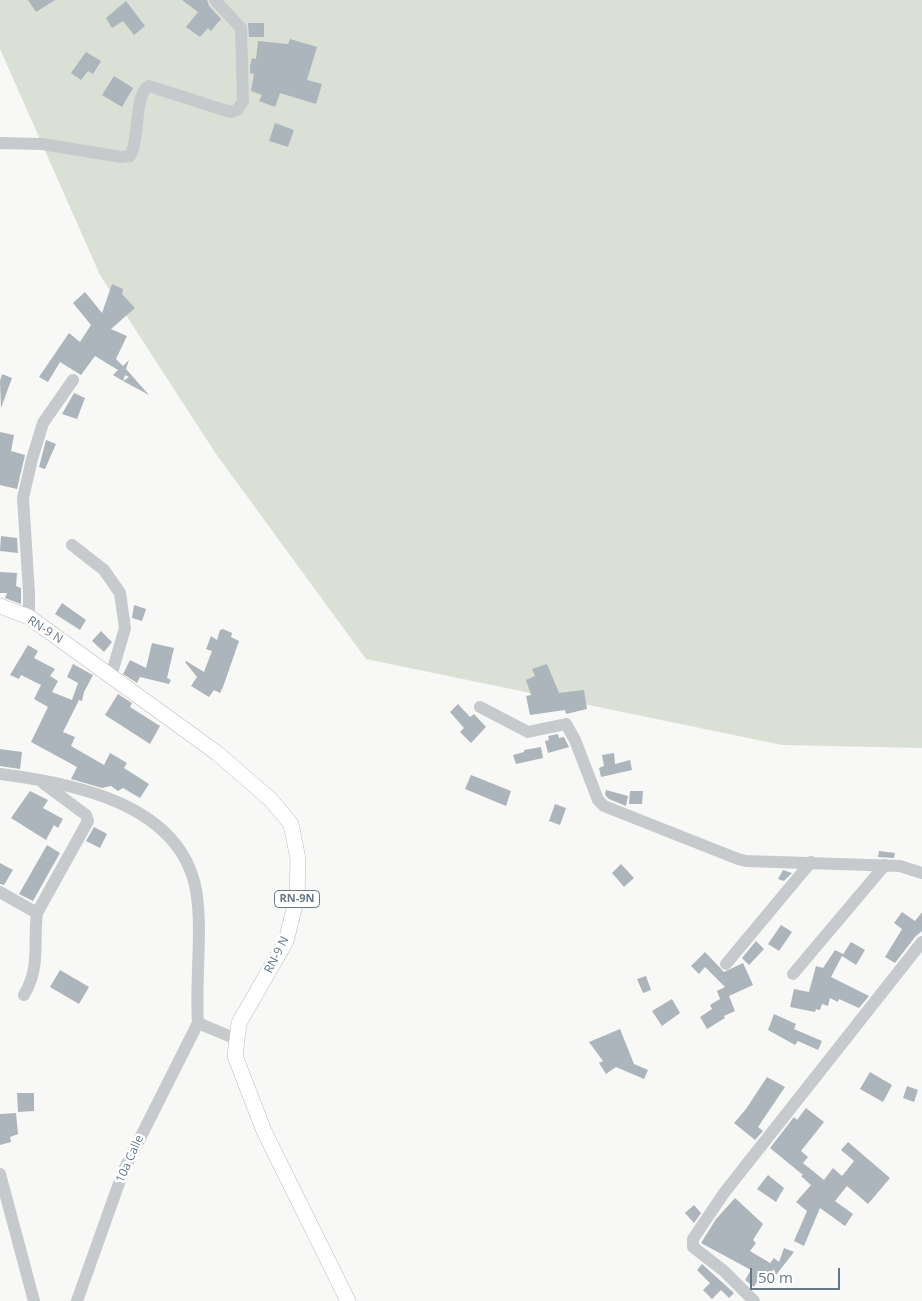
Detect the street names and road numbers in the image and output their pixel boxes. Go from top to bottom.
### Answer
street label: RN-9 N [25,613,65,647]
road number: RN-9N [274,891,320,908]
street label: RN-9 N [262,934,292,976]
street label: 10a Calle [113,1133,147,1185]

